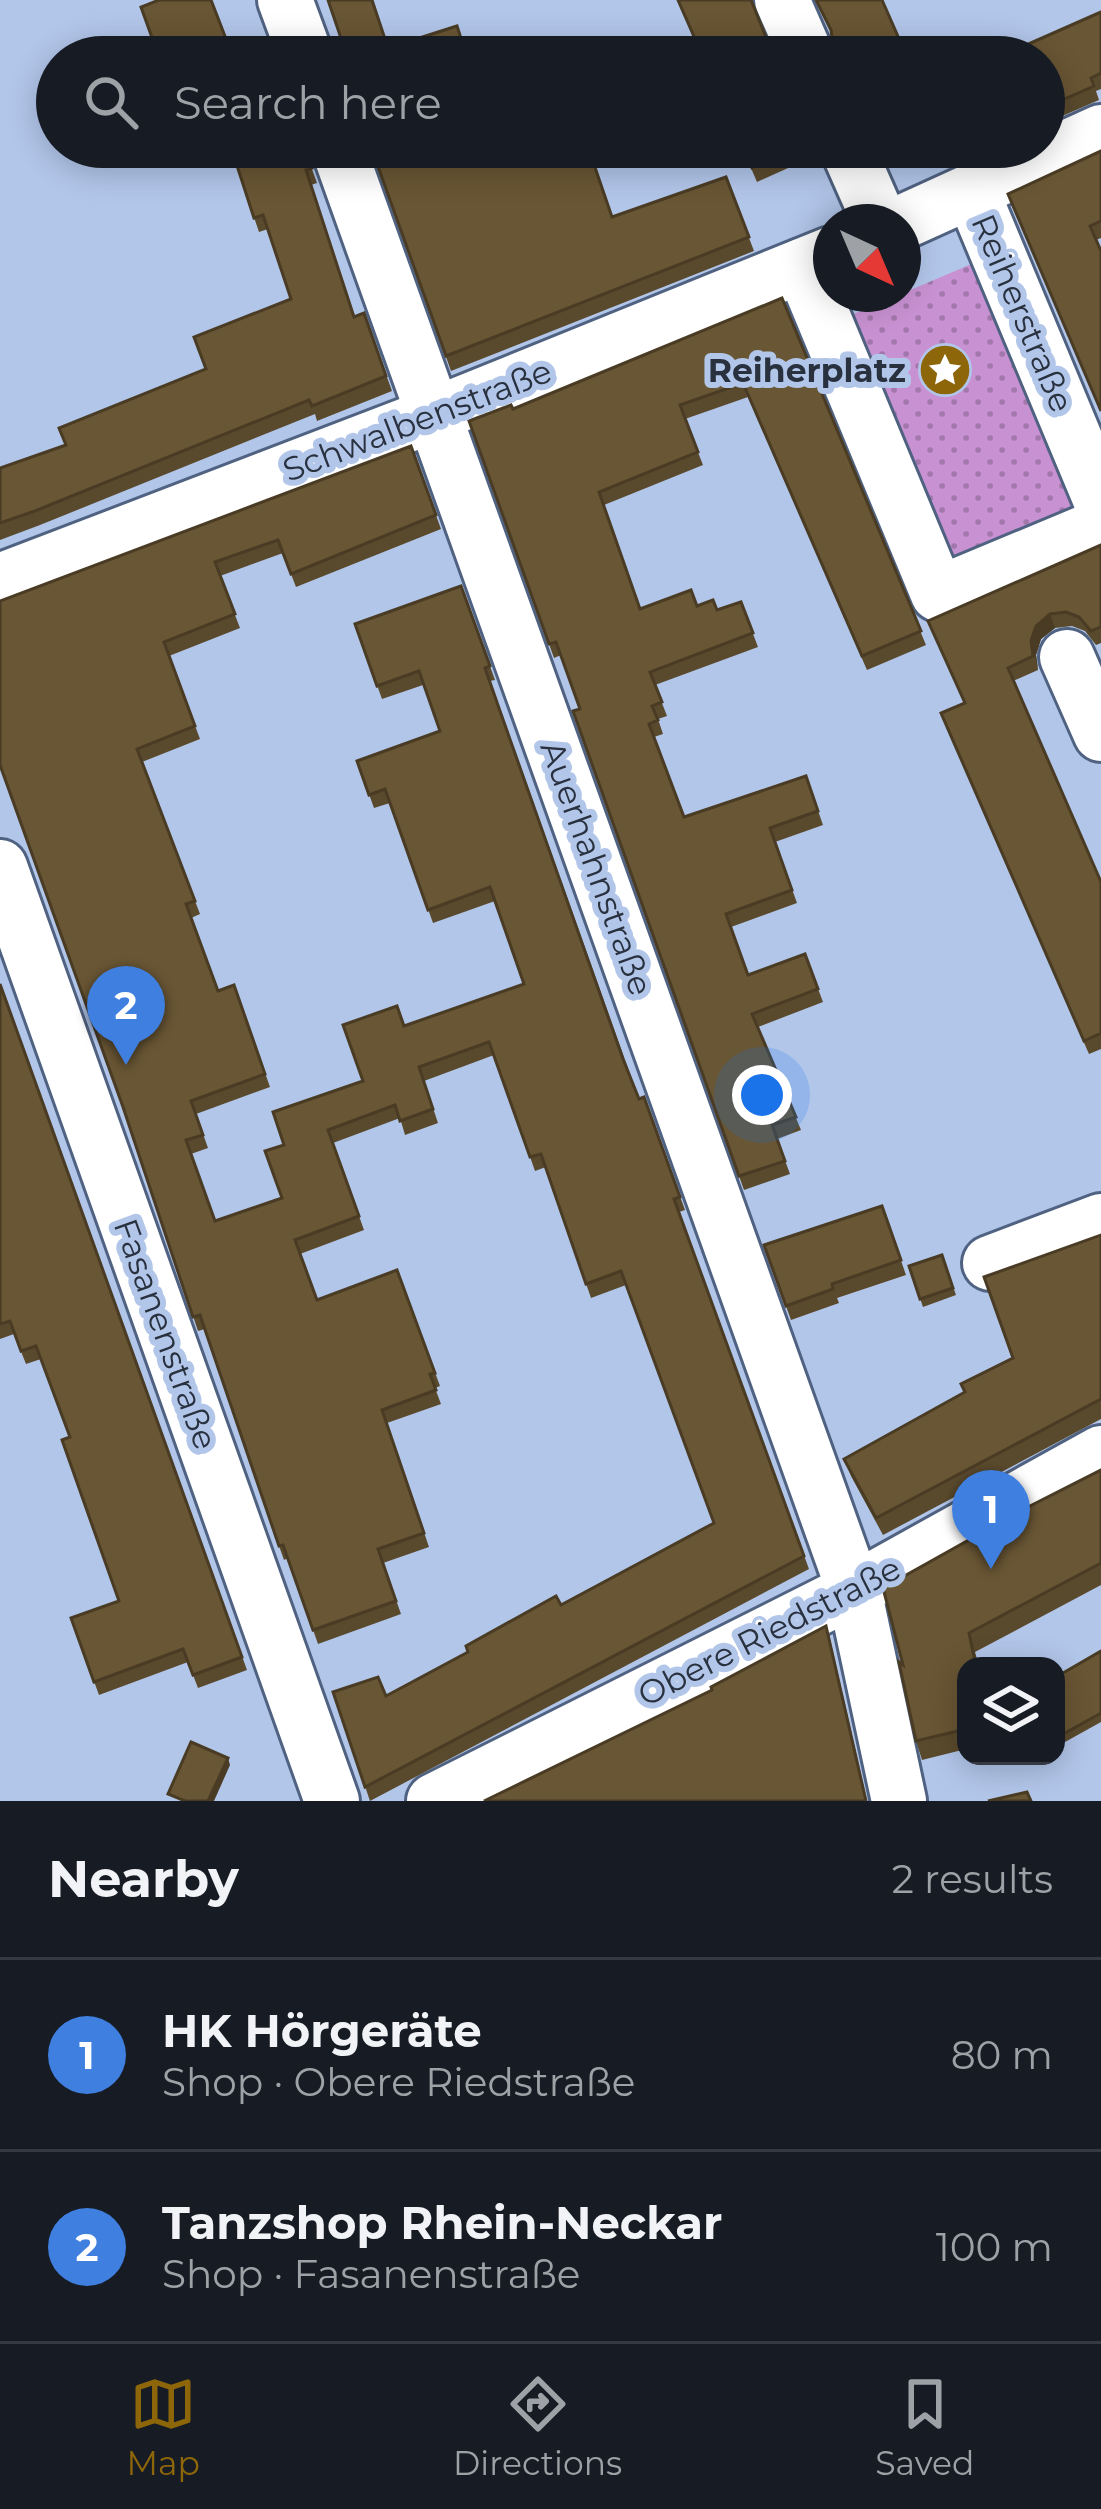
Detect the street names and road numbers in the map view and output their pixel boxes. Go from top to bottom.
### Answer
street label: Reiherstraße [963,208,1083,418]
street label: Schwalbenstraße [277,350,557,490]
street label: Auerhahnstraße [532,735,662,1001]
street label: Fasanenstraße [106,1213,226,1455]
street label: Obere Riedstraße [631,1548,907,1714]

